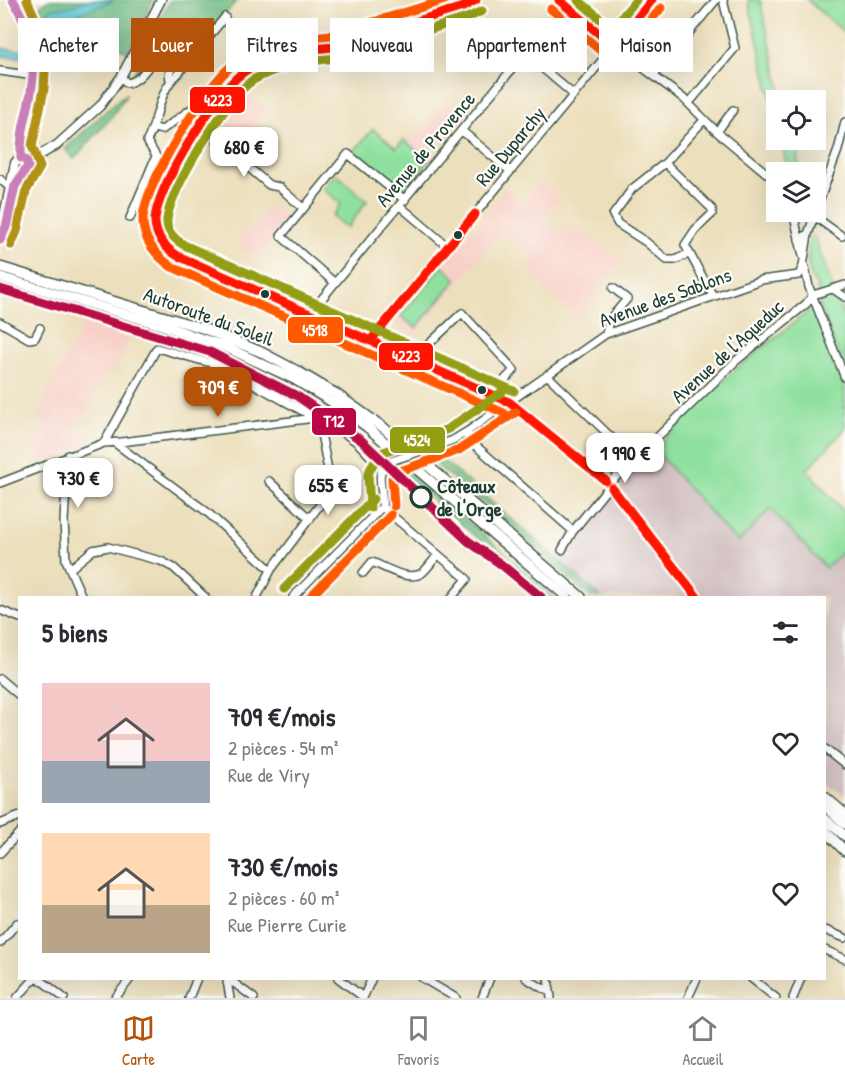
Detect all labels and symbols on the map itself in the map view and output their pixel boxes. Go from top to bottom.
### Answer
line badge: 4223 [189,86,246,114]
street label: Avenue de Provence [369,86,481,212]
text: 4223 [204,89,232,111]
street label: Rue Duparchy [469,101,551,191]
pin: 680 € [202,127,286,178]
unlabelled marker [452,229,464,241]
street label: Avenue des Sablons [595,260,735,333]
street label: Autoroute du Soleil [140,280,278,352]
unlabelled marker [259,288,271,300]
street label: Avenue de l'Aqueduc [665,293,789,409]
line badge: 4518 [287,316,344,344]
text: 4518 [302,319,328,341]
line badge: 4223 [378,342,434,371]
text: 4223 [392,345,420,367]
pin: 709 € [176,367,260,418]
unlabelled marker [476,384,488,396]
line badge: T12 [311,407,357,436]
text: T12 [323,410,345,432]
line badge: 4524 [389,426,446,454]
text: 4524 [404,429,430,451]
pin: 1 990 € [570,433,680,484]
pin: 730 € [36,458,120,509]
pin: 655 € [286,465,370,516]
place label: Côteaux de l'Orge [437,472,502,523]
marker: Côteaux de l'Orge [410,486,432,508]

